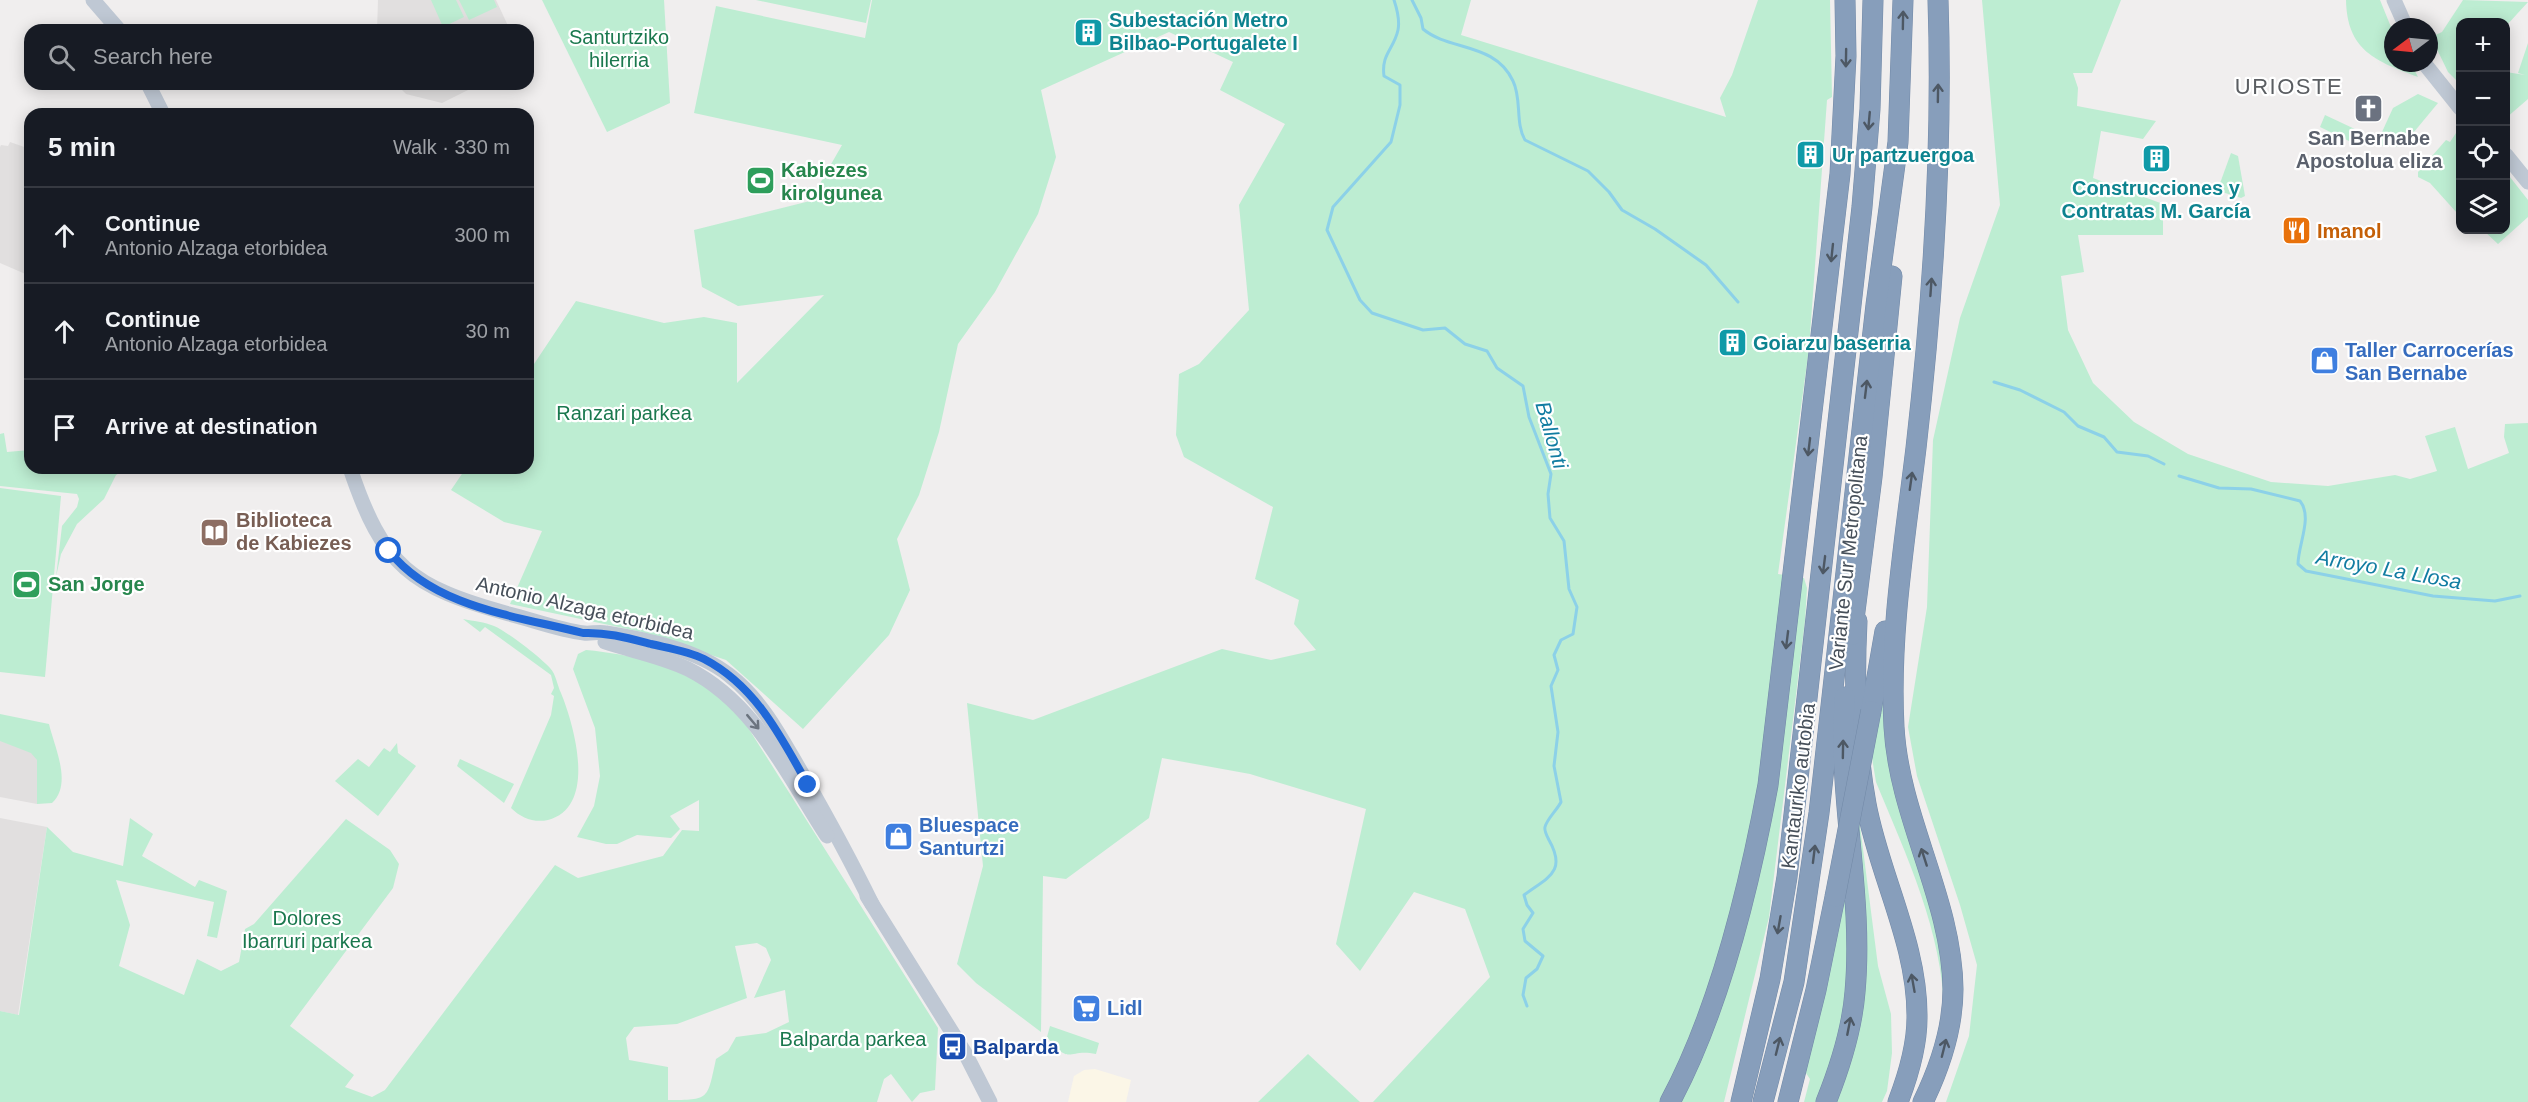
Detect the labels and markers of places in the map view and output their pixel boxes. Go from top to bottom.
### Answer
place label: Subestación Metro Bilbao-Portugalete I [1109,9,1298,54]
building icon: Subestación Metro Bilbao-Portugalete I [1072,16,1104,48]
church icon: San Bernabe Apostolua eliza [2353,92,2385,124]
place label: San Bernabe Apostolua eliza [2296,127,2443,172]
building icon: Ur partzuergoa [1795,139,1827,171]
building icon: Construcciones y Contratas M. García [2140,142,2172,174]
place label: Ur partzuergoa [1832,144,1975,166]
place label: Kabiezes kirolgunea [781,159,883,204]
sports icon: Kabiezes kirolgunea [744,165,776,197]
place label: Construcciones y Contratas M. García [2062,177,2251,222]
restaurant icon: Imanol [2280,215,2312,247]
place label: Imanol [2317,220,2381,242]
building icon: Goiarzu baserria [1716,327,1748,359]
place label: Goiarzu baserria [1753,332,1912,354]
place label: Taller Carrocerías San Bernabe [2345,339,2514,384]
shop icon: Taller Carrocerías San Bernabe [2308,345,2340,377]
place label: Biblioteca de Kabiezes [236,509,352,554]
library icon: Biblioteca de Kabiezes [199,516,231,548]
sports icon: San Jorge [11,568,43,600]
place label: San Jorge [48,573,145,595]
place label: Bluespace Santurtzi [919,814,1019,859]
shop icon: Bluespace Santurtzi [882,820,914,852]
supermarket icon: Lidl [1070,992,1102,1024]
place label: Lidl [1107,997,1143,1019]
bus stop icon: Balparda [936,1031,968,1063]
place label: Balparda [973,1036,1059,1058]

